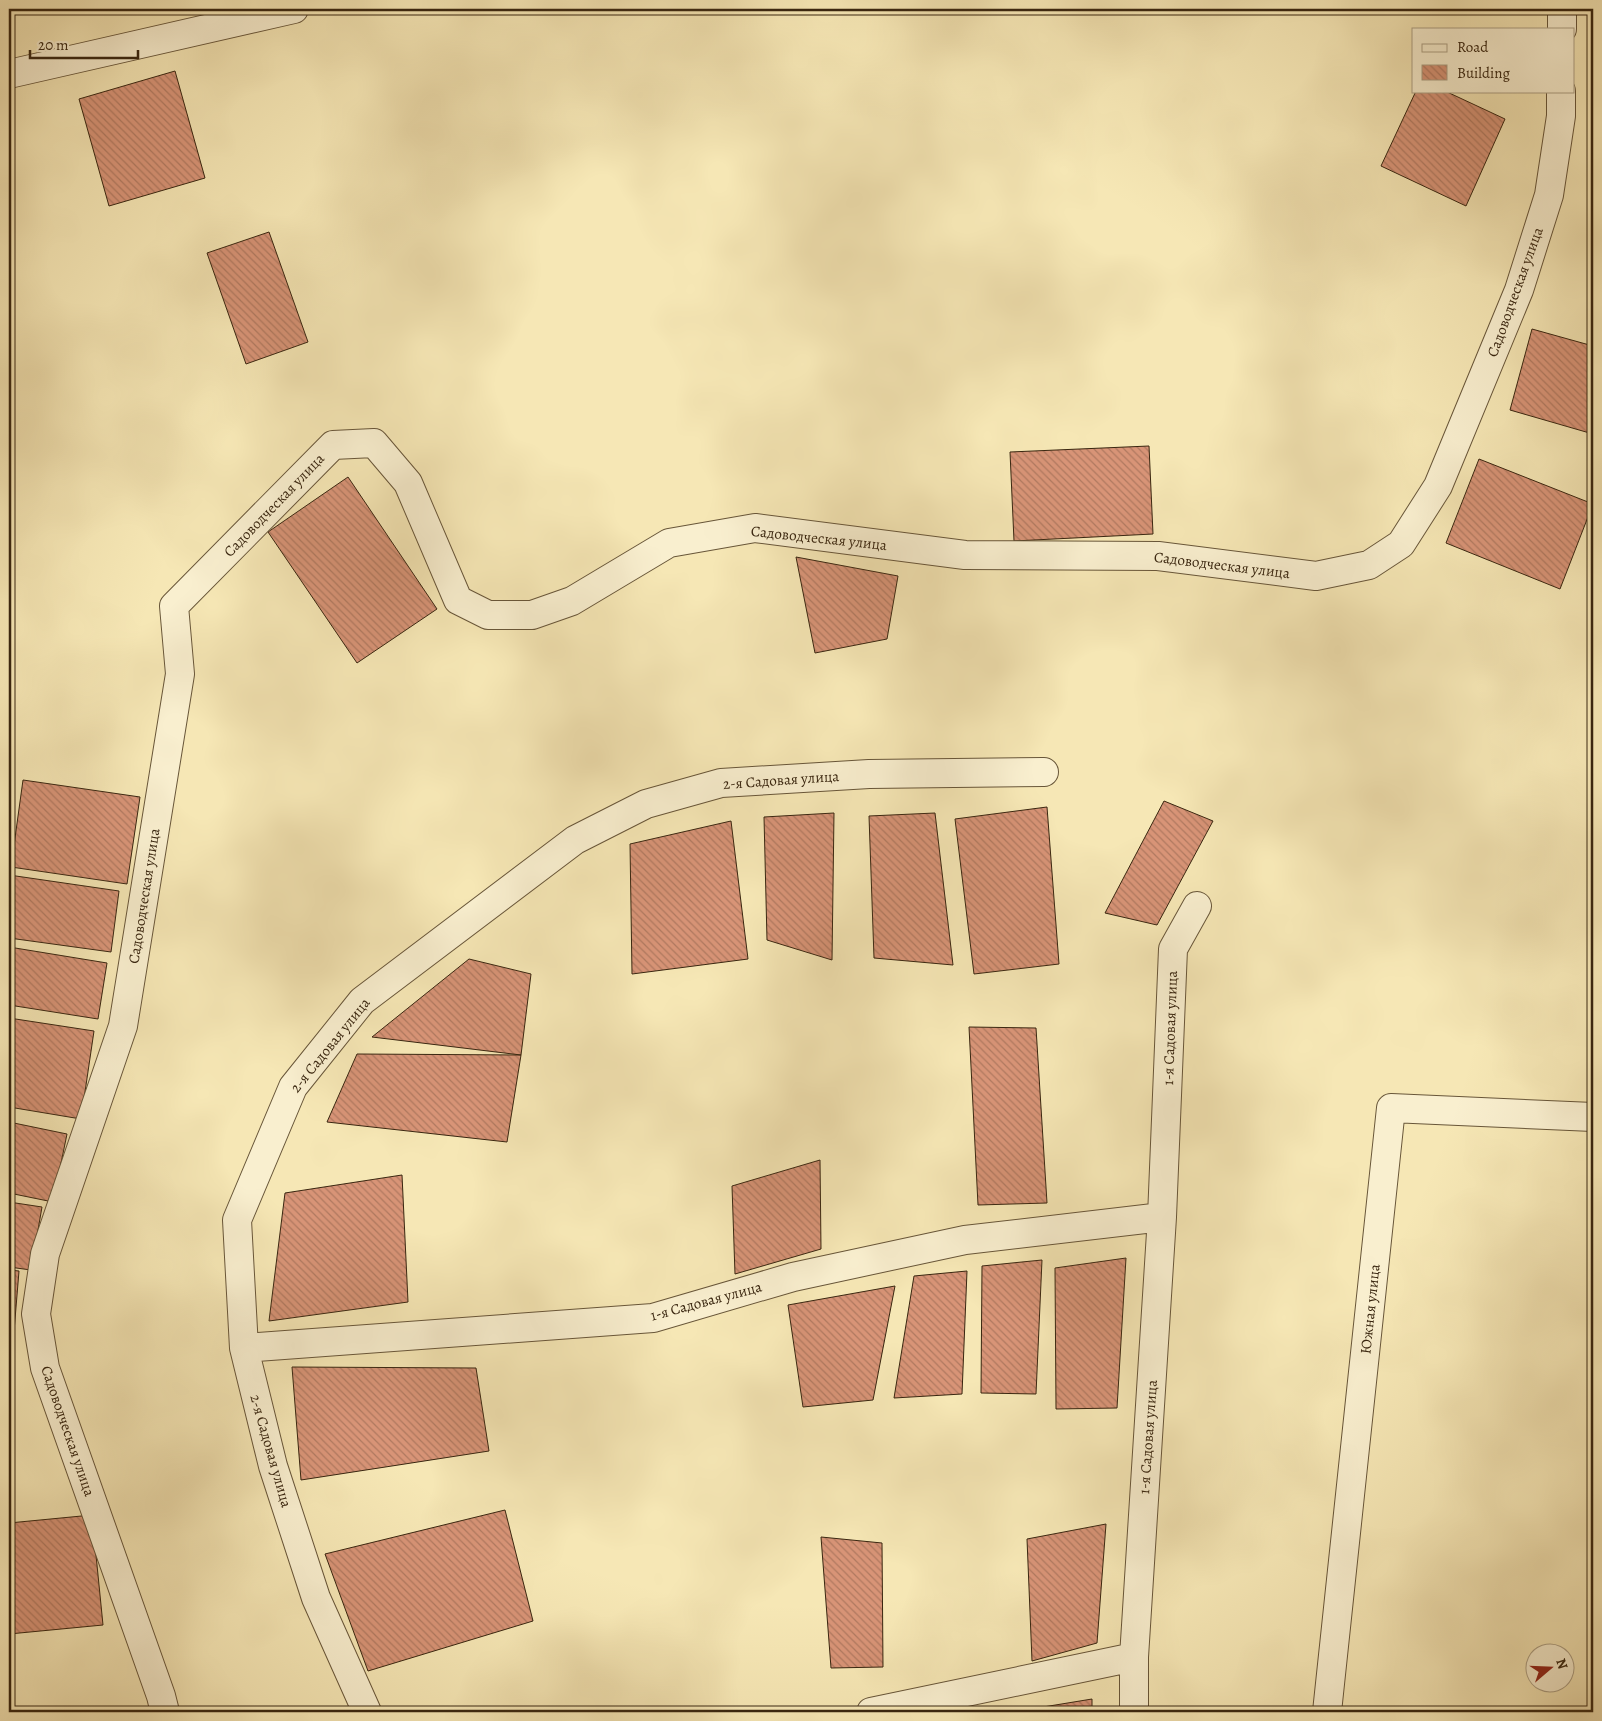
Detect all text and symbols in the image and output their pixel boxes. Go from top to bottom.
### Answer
scale bar [30,28,138,60]
legend [1412,28,1574,92]
text: 20 m [38,35,69,55]
text: Road [1457,37,1489,57]
text: Building [1457,63,1510,83]
street label: Садоводческая улица [1482,224,1548,360]
street label: Садоводческая улица [219,449,329,561]
street label: Садоводческая улица [750,521,888,555]
street label: Садоводческая улица [1153,547,1291,583]
street label: 2-я Садовая улица [722,766,840,794]
street label: Садоводческая улица [123,827,165,965]
street label: 1-я Садовая улица [1158,970,1182,1086]
street label: 2-я Садовая улица [286,993,374,1097]
street label: Южная улица [1355,1263,1385,1355]
street label: 1-я Садовая улица [648,1276,764,1325]
street label: Садоводческая улица [36,1363,100,1499]
street label: 1-я Садовая улица [1134,1379,1162,1495]
street label: 2-я Садовая улица [245,1392,297,1510]
north arrow [1524,1644,1574,1694]
text: N [1551,1656,1572,1672]

